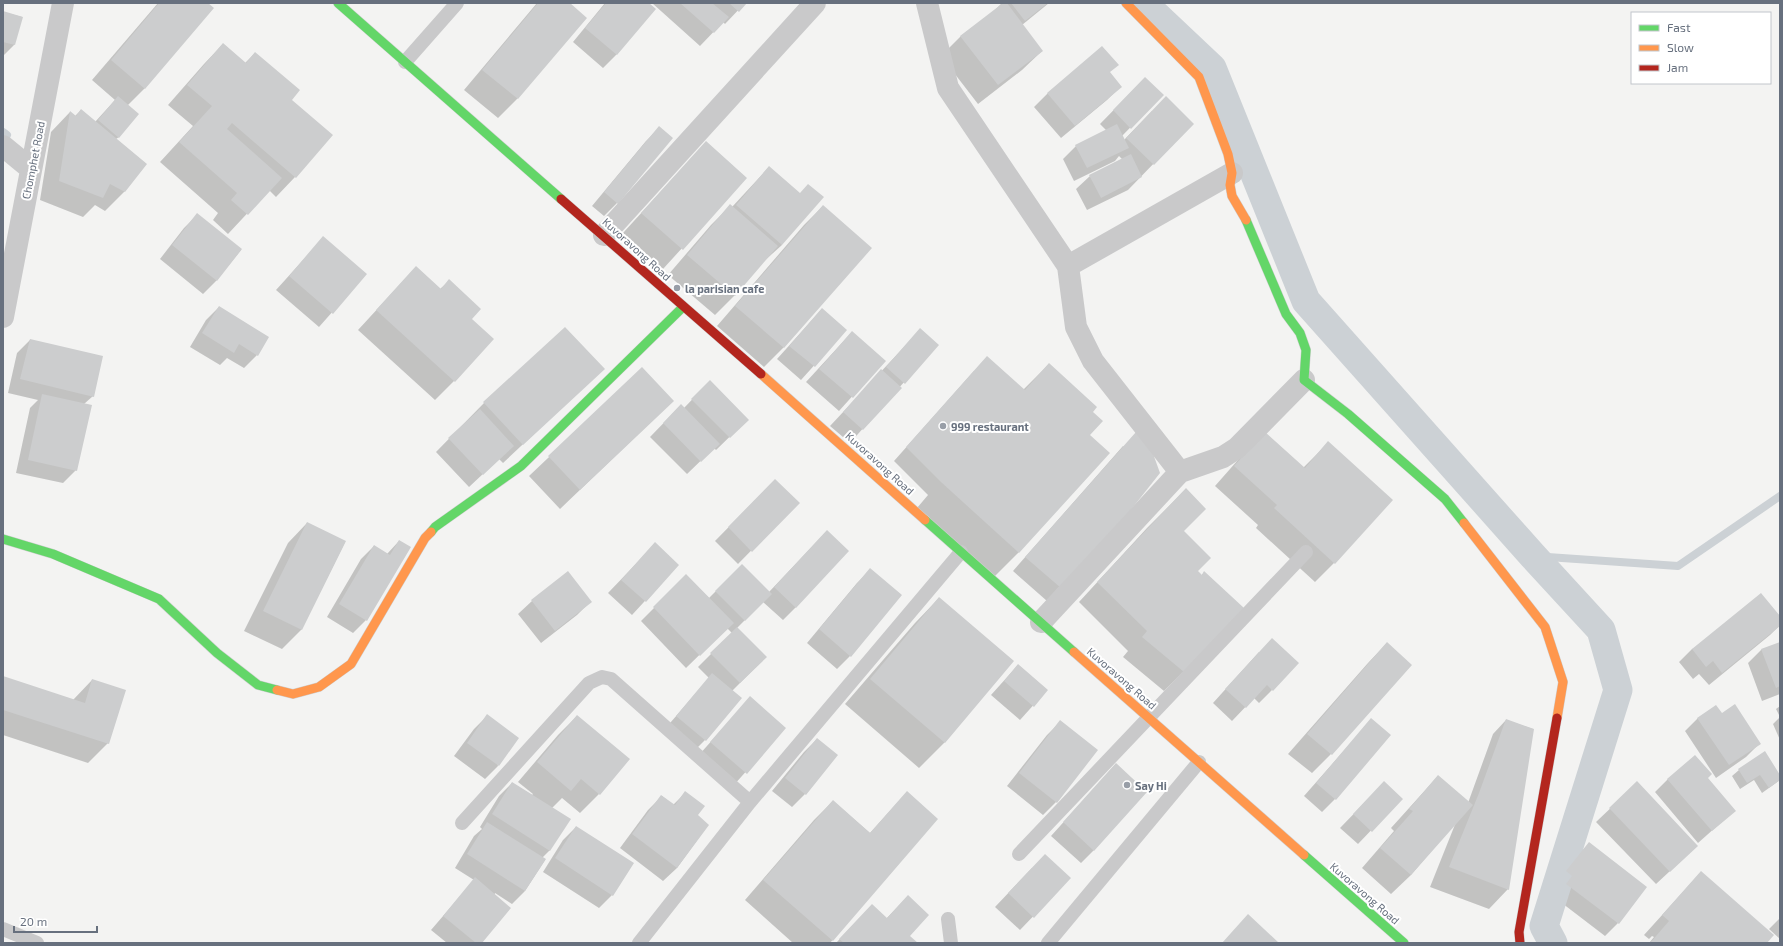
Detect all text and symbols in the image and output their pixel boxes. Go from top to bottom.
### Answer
legend [1631,12,1771,84]
text: Fast [1667,20,1691,34]
text: Slow [1667,40,1694,54]
text: Jam [1667,60,1688,74]
street label: Chomphet Road [19,120,47,200]
street label: Kuvoravong Road [600,215,674,283]
place label: la parisian cafe [685,282,764,295]
marker: la parisian cafe [672,283,682,293]
place label: 999 restaurant [951,420,1029,433]
marker: 999 restaurant [938,421,948,431]
street label: Kuvoravong Road [843,429,917,497]
street label: Kuvoravong Road [1085,644,1159,712]
place label: Say Hi [1135,779,1167,793]
marker: Say Hi [1122,780,1132,790]
street label: Kuvoravong Road [1328,859,1402,927]
scale bar [14,908,97,934]
text: 20 m [20,914,47,928]

